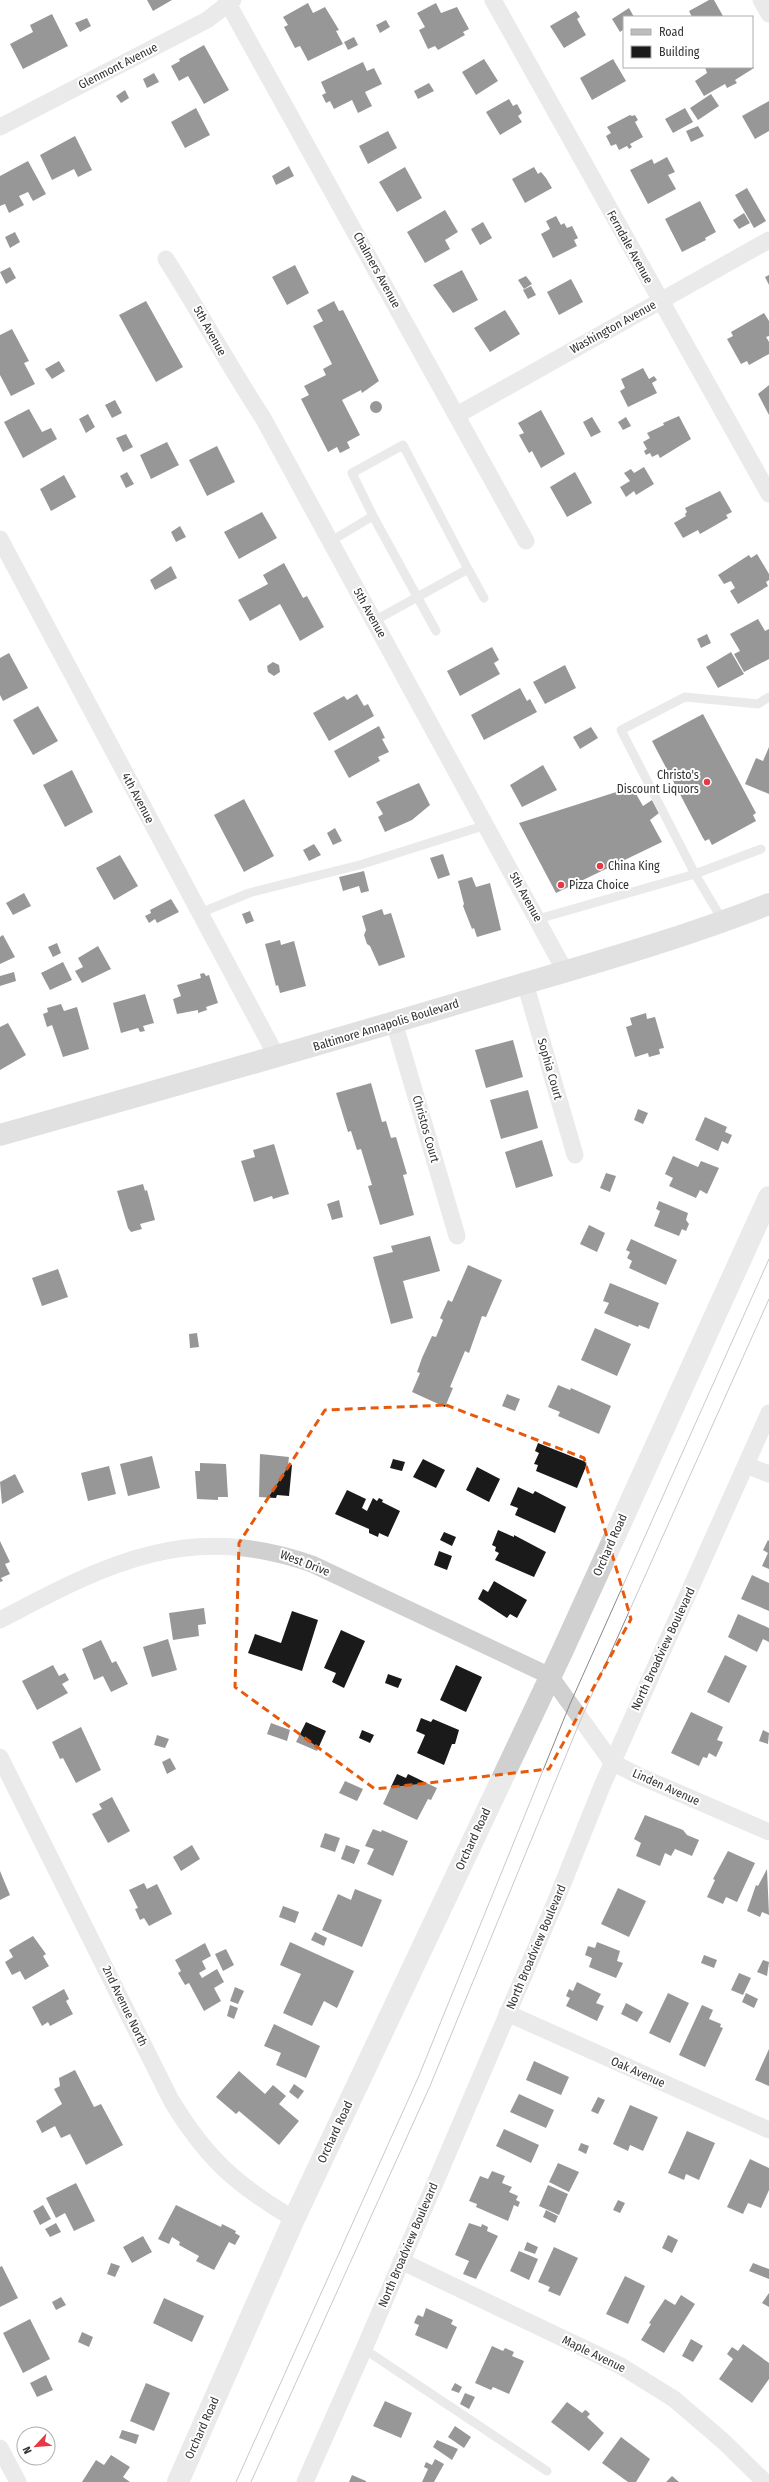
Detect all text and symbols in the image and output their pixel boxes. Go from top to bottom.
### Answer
legend [623,16,753,68]
text: Road [659,25,684,39]
street label: Glenmont Avenue [76,40,160,92]
text: Building [659,45,700,59]
street label: Ferndale Avenue [604,208,656,286]
street label: Chalmers Avenue [350,230,404,310]
street label: Washington Avenue [568,298,658,356]
street label: 5th Avenue [191,304,229,358]
street label: 5th Avenue [351,586,389,640]
place label: Christo's Discount Liquors [617,768,699,796]
street label: 4th Avenue [119,770,157,826]
marker: Christo's Discount Liquors [702,777,712,787]
place label: China King [608,859,660,873]
marker: China King [595,861,605,871]
street label: 5th Avenue [507,870,545,924]
place label: Pizza Choice [569,878,629,892]
marker: Pizza Choice [556,880,566,890]
street label: Baltimore Annapolis Boulevard [311,996,461,1054]
street label: Sophia Court [535,1037,565,1101]
street label: Christos Court [410,1094,442,1164]
street label: Orchard Road [590,1512,630,1578]
street label: West Drive [278,1547,332,1579]
street label: North Broadview Boulevard [628,1585,698,1713]
street label: Linden Avenue [630,1766,702,1808]
street label: Orchard Road [453,1806,493,1872]
street label: North Broadview Boulevard [503,1882,569,2012]
street label: 2nd Avenue North [99,1963,151,2049]
street label: Oak Avenue [609,2054,667,2090]
street label: Orchard Road [315,2099,355,2165]
street label: North Broadview Boulevard [375,2180,441,2310]
street label: Maple Avenue [560,2333,628,2375]
street label: Orchard Road [182,2395,222,2461]
north arrow [16,2426,56,2466]
text: N [20,2444,35,2456]

